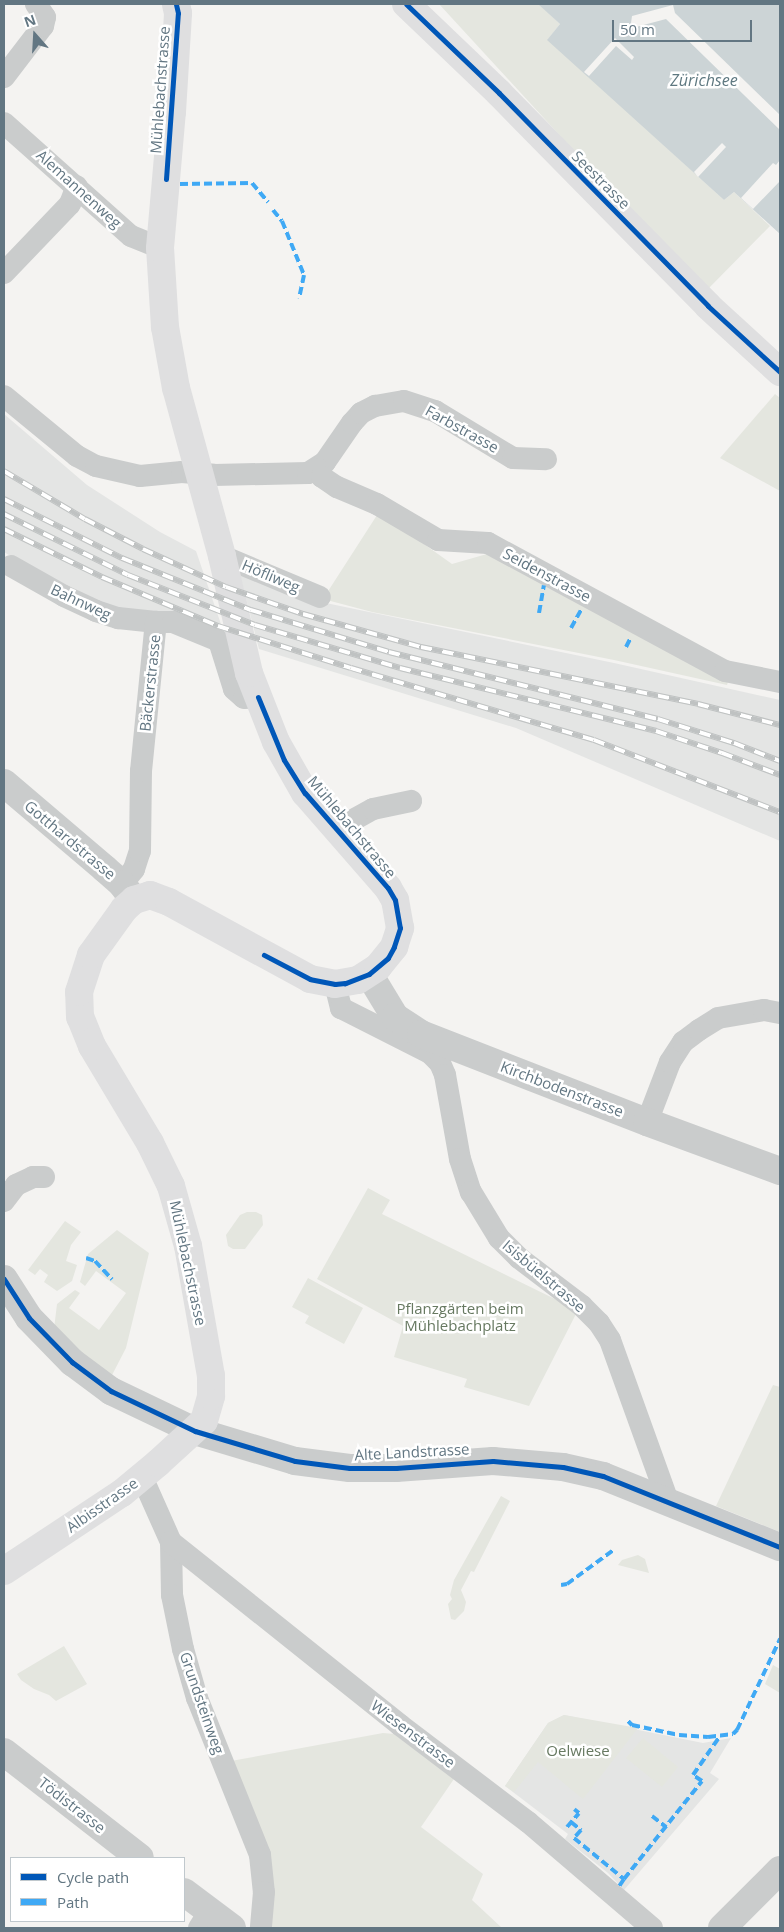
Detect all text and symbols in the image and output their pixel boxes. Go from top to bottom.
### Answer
north arrow [10,10,60,60]
text: N [21,10,38,31]
scale bar [614,10,754,42]
text: 50 m [620,19,655,39]
street label: Mühlebachstrasse [147,26,173,154]
water label: Zürichsee [670,70,738,90]
street label: Alemannenweg [33,146,125,232]
street label: Seestrasse [568,147,634,213]
street label: Farbstrasse [422,401,502,457]
street label: Seidenstrasse [500,544,594,606]
street label: Höfliweg [239,556,303,596]
street label: Bahnweg [48,580,114,624]
street label: Bäckerstrasse [136,634,164,732]
street label: Mühlebachstrasse [304,772,400,882]
street label: Gotthardstrasse [21,797,119,883]
street label: Kirchbodenstrasse [498,1057,626,1121]
street label: Mühlebachstrasse [166,1199,210,1327]
street label: Isisbüelstrasse [499,1236,589,1316]
park label: Pflanzgärten beim Mühlebachplatz [396,1299,524,1334]
street label: Alte Landstrasse [354,1440,470,1464]
street label: Albisstrasse [63,1474,141,1536]
street label: Grundsteinweg [176,1650,228,1756]
street label: Wiesenstrasse [367,1697,459,1771]
park label: Oelwiese [546,1742,610,1760]
street label: Tödistrasse [35,1773,109,1837]
legend [10,1857,185,1922]
text: Cycle path [57,1867,129,1887]
text: Path [57,1892,89,1912]

